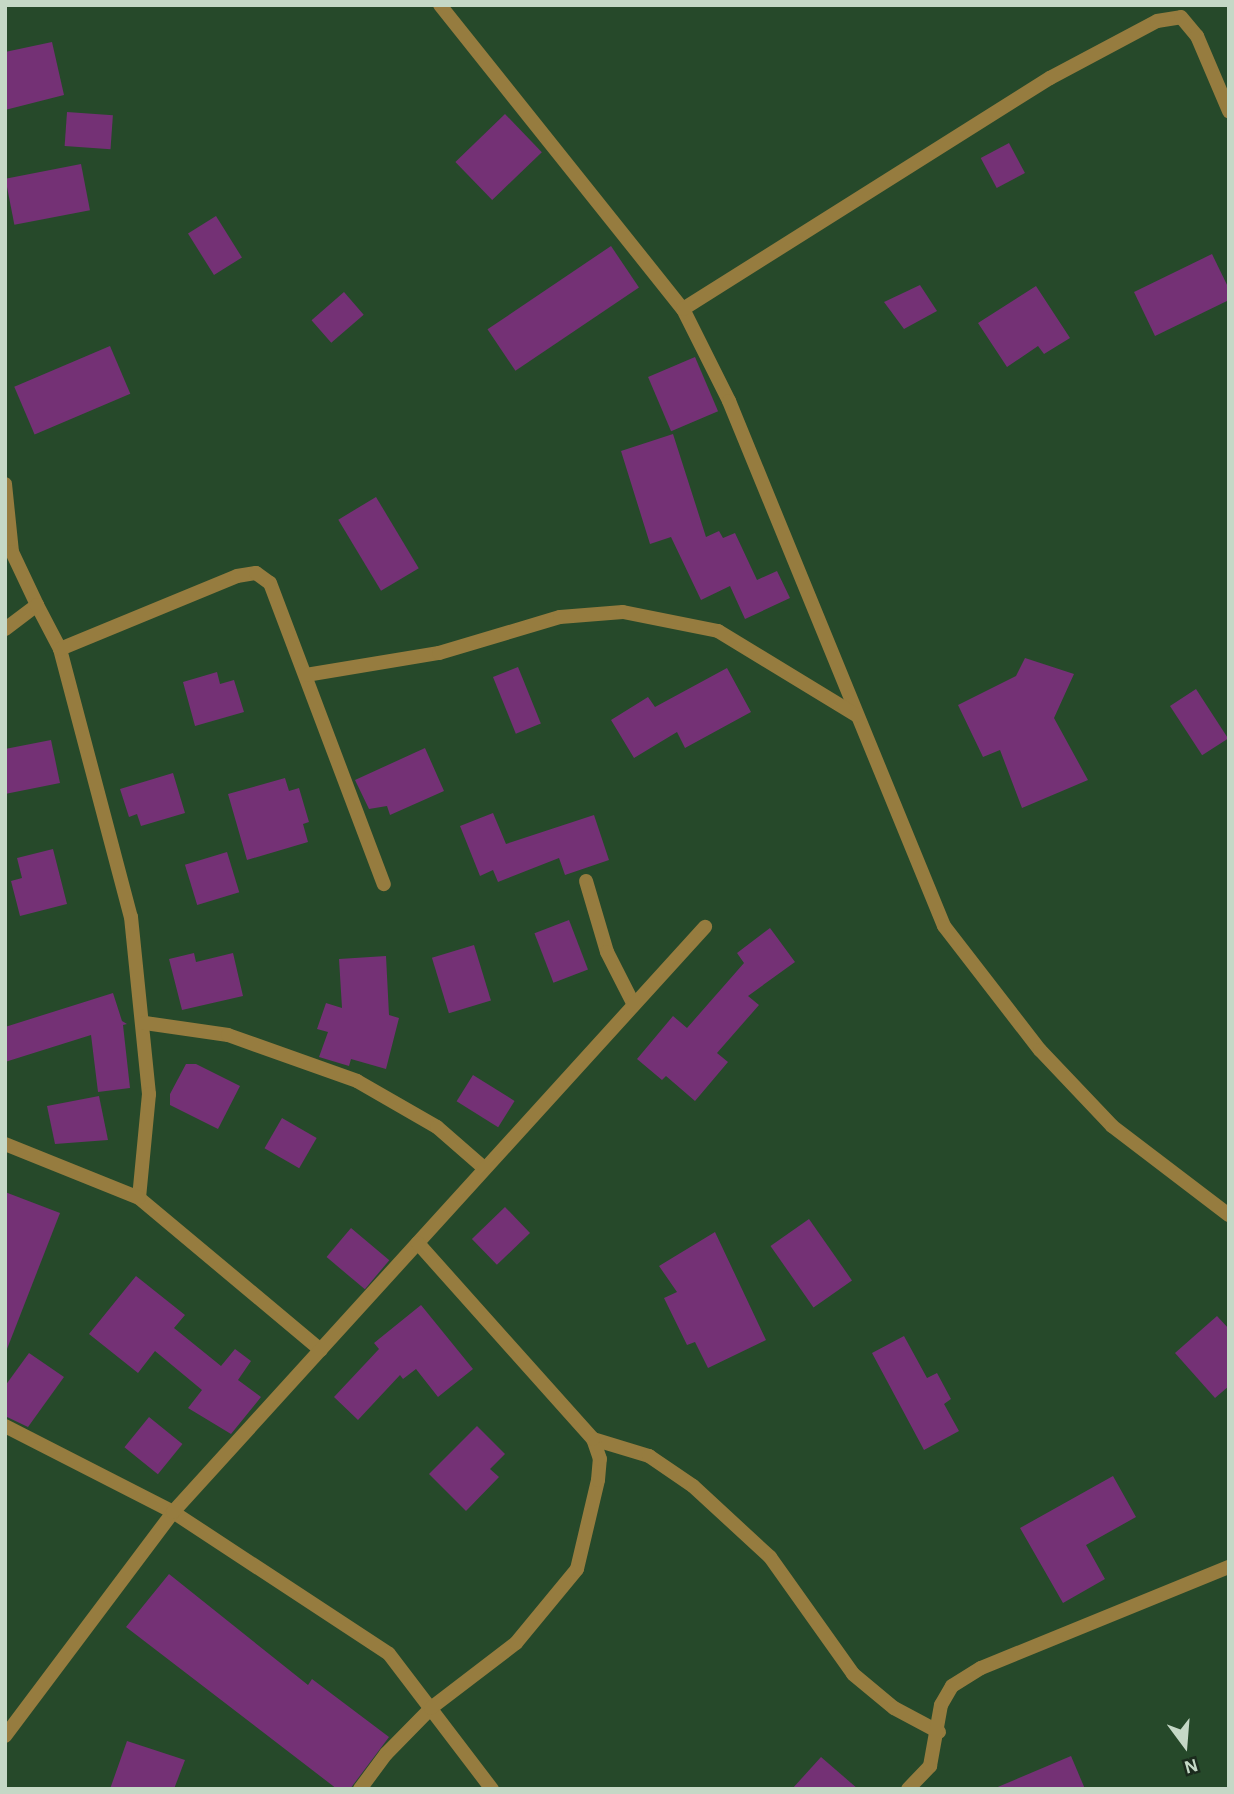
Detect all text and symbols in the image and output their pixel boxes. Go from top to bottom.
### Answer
north arrow [1150,1710,1220,1780]
text: N [1182,1755,1200,1777]

